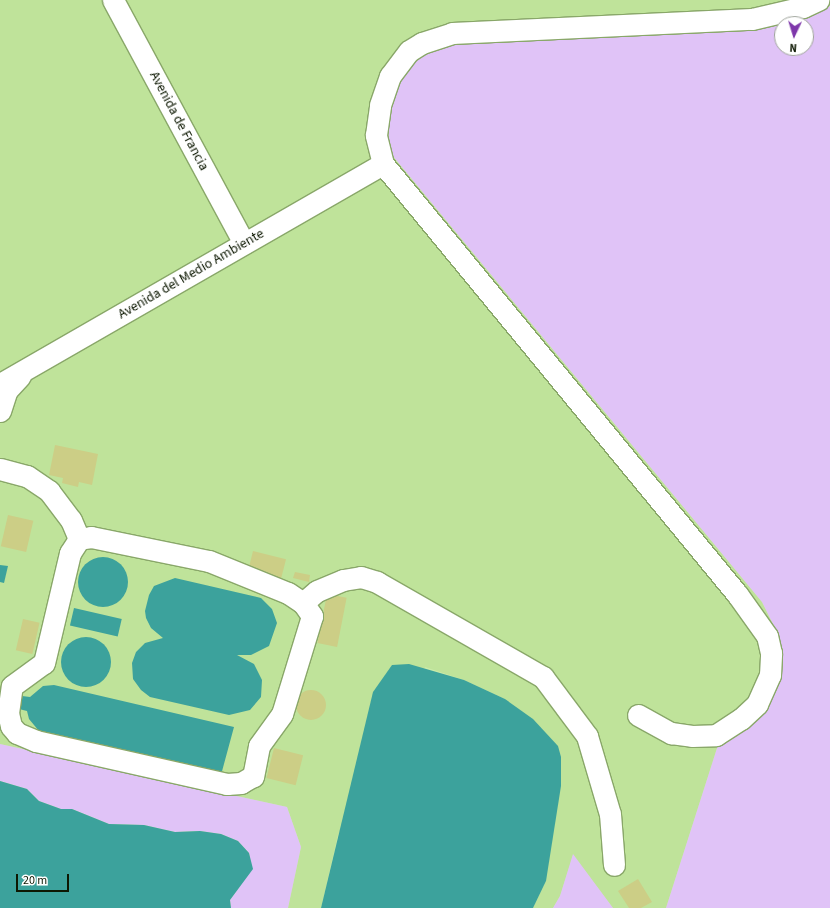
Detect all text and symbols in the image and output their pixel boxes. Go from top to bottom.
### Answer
north arrow [774,16,814,56]
text: N [789,40,797,55]
street label: Avenida de Francia [146,69,212,173]
street label: Avenida del Medio Ambiente [115,225,267,323]
scale bar [18,866,71,892]
text: 20 m [23,872,47,889]

